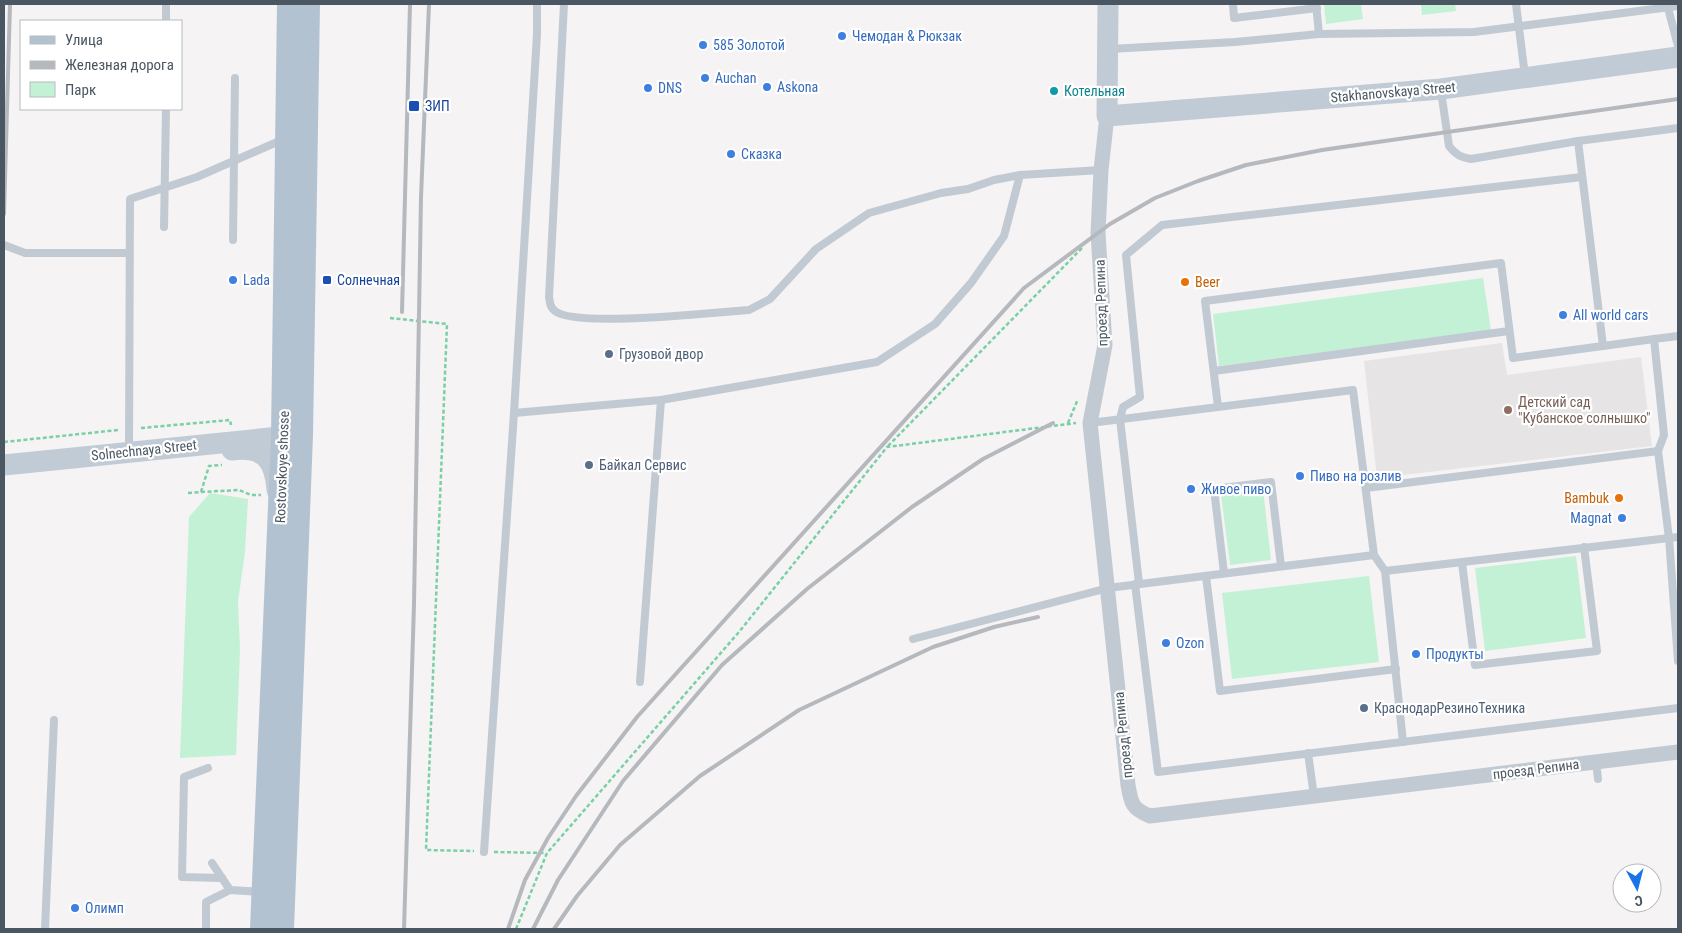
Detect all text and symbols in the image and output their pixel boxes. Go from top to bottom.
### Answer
legend [20,20,182,110]
place label: Чемодан & Рюкзак [852,28,962,44]
marker: Чемодан & Рюкзак [836,30,848,42]
text: Улица [65,31,103,49]
place label: 585 Золотой [713,37,785,53]
marker: 585 Золотой [697,39,709,51]
text: Железная дорога [65,56,174,74]
place label: Auchan [715,70,756,86]
marker: Auchan [699,72,711,84]
place label: Askona [777,79,818,95]
street label: Stakhanovskaya Street [1330,79,1456,105]
place label: DNS [658,80,682,96]
text: Парк [65,81,96,99]
marker: Askona [761,81,773,93]
marker: DNS [642,82,654,94]
place label: Котельная [1064,83,1125,99]
marker: Котельная [1048,85,1060,97]
place label: ЗИП [425,98,450,114]
marker: ЗИП [407,99,421,113]
place label: Сказка [741,146,782,162]
marker: Сказка [725,148,737,160]
street label: проезд Репина [1091,259,1111,347]
place label: Lada [243,272,270,288]
place label: Солнечная [337,272,400,288]
marker: Lada [227,274,239,286]
marker: Солнечная [321,274,333,286]
place label: Beer [1195,274,1220,290]
marker: Beer [1179,276,1191,288]
place label: All world cars [1573,307,1648,323]
marker: All world cars [1557,309,1569,321]
place label: Грузовой двор [619,346,703,362]
marker: Грузовой двор [603,348,615,360]
place label: Детский сад "Кубанское солнышко" [1518,394,1651,426]
marker: Детский сад "Кубанское солнышко" [1502,404,1514,416]
street label: Rostovskoye shosse [272,410,292,523]
street label: Solnechnaya Street [90,437,198,463]
place label: Байкал Сервис [599,457,686,473]
marker: Байкал Сервис [583,459,595,471]
place label: Пиво на розлив [1310,468,1402,484]
marker: Пиво на розлив [1294,470,1306,482]
place label: Живое пиво [1201,481,1271,497]
marker: Живое пиво [1185,483,1197,495]
place label: Bambuk [1564,490,1610,506]
marker: Bambuk [1613,492,1625,504]
place label: Magnat [1570,510,1612,526]
marker: Magnat [1616,512,1628,524]
place label: Ozon [1176,635,1204,651]
marker: Ozon [1160,637,1172,649]
place label: Продукты [1426,646,1484,662]
marker: Продукты [1410,648,1422,660]
street label: проезд Репина [1111,691,1135,779]
place label: КраснодарРезиноТехника [1374,700,1525,716]
marker: КраснодарРезиноТехника [1358,702,1370,714]
street label: проезд Репина [1492,756,1580,782]
north arrow [1612,863,1662,913]
text: С [1634,892,1644,909]
place label: Олимп [85,900,124,916]
marker: Олимп [69,902,81,914]

